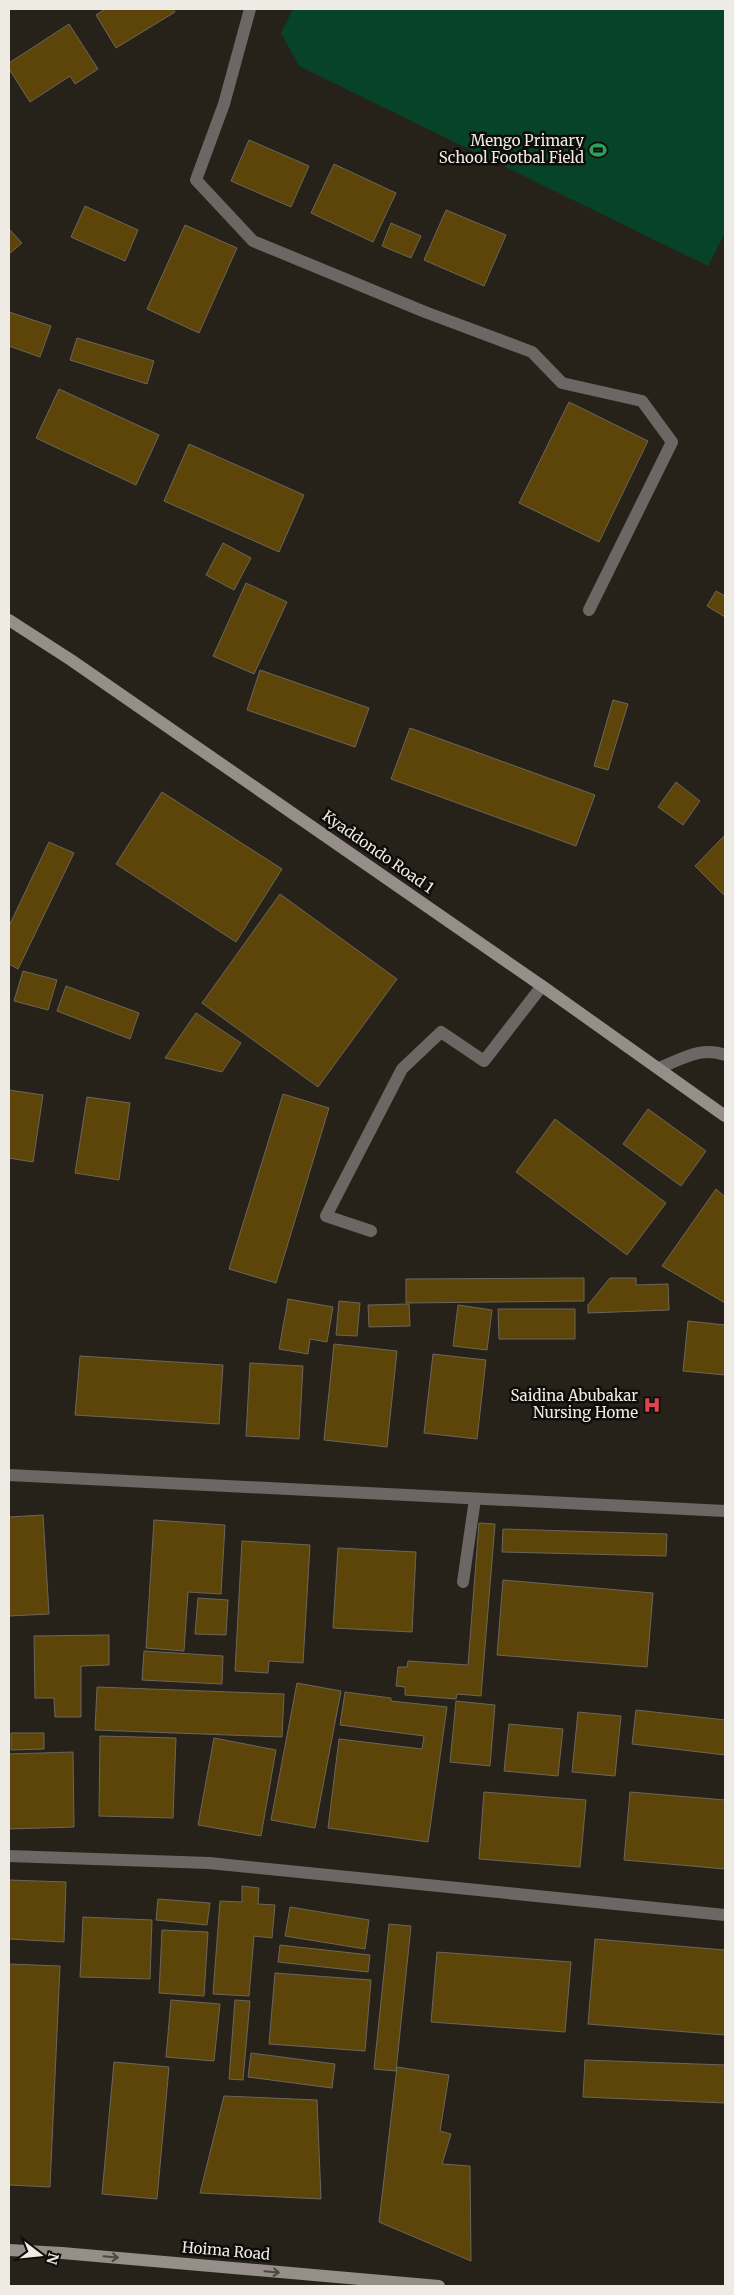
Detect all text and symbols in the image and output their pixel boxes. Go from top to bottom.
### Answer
place label: Mengo Primary School Footbal Field [439,131,584,167]
sports icon: Mengo Primary School Footbal Field [588,140,608,160]
street label: Kyaddondo Road 1 [319,806,438,897]
place label: Saidina Abubakar Nursing Home [510,1386,638,1422]
hospital icon: Saidina Abubakar Nursing Home [642,1395,662,1415]
north arrow [15,2230,65,2280]
street label: Hoima Road [181,2237,271,2264]
text: N [42,2251,63,2266]
one-way arrow [102,2253,118,2262]
one-way arrow [264,2267,280,2276]

